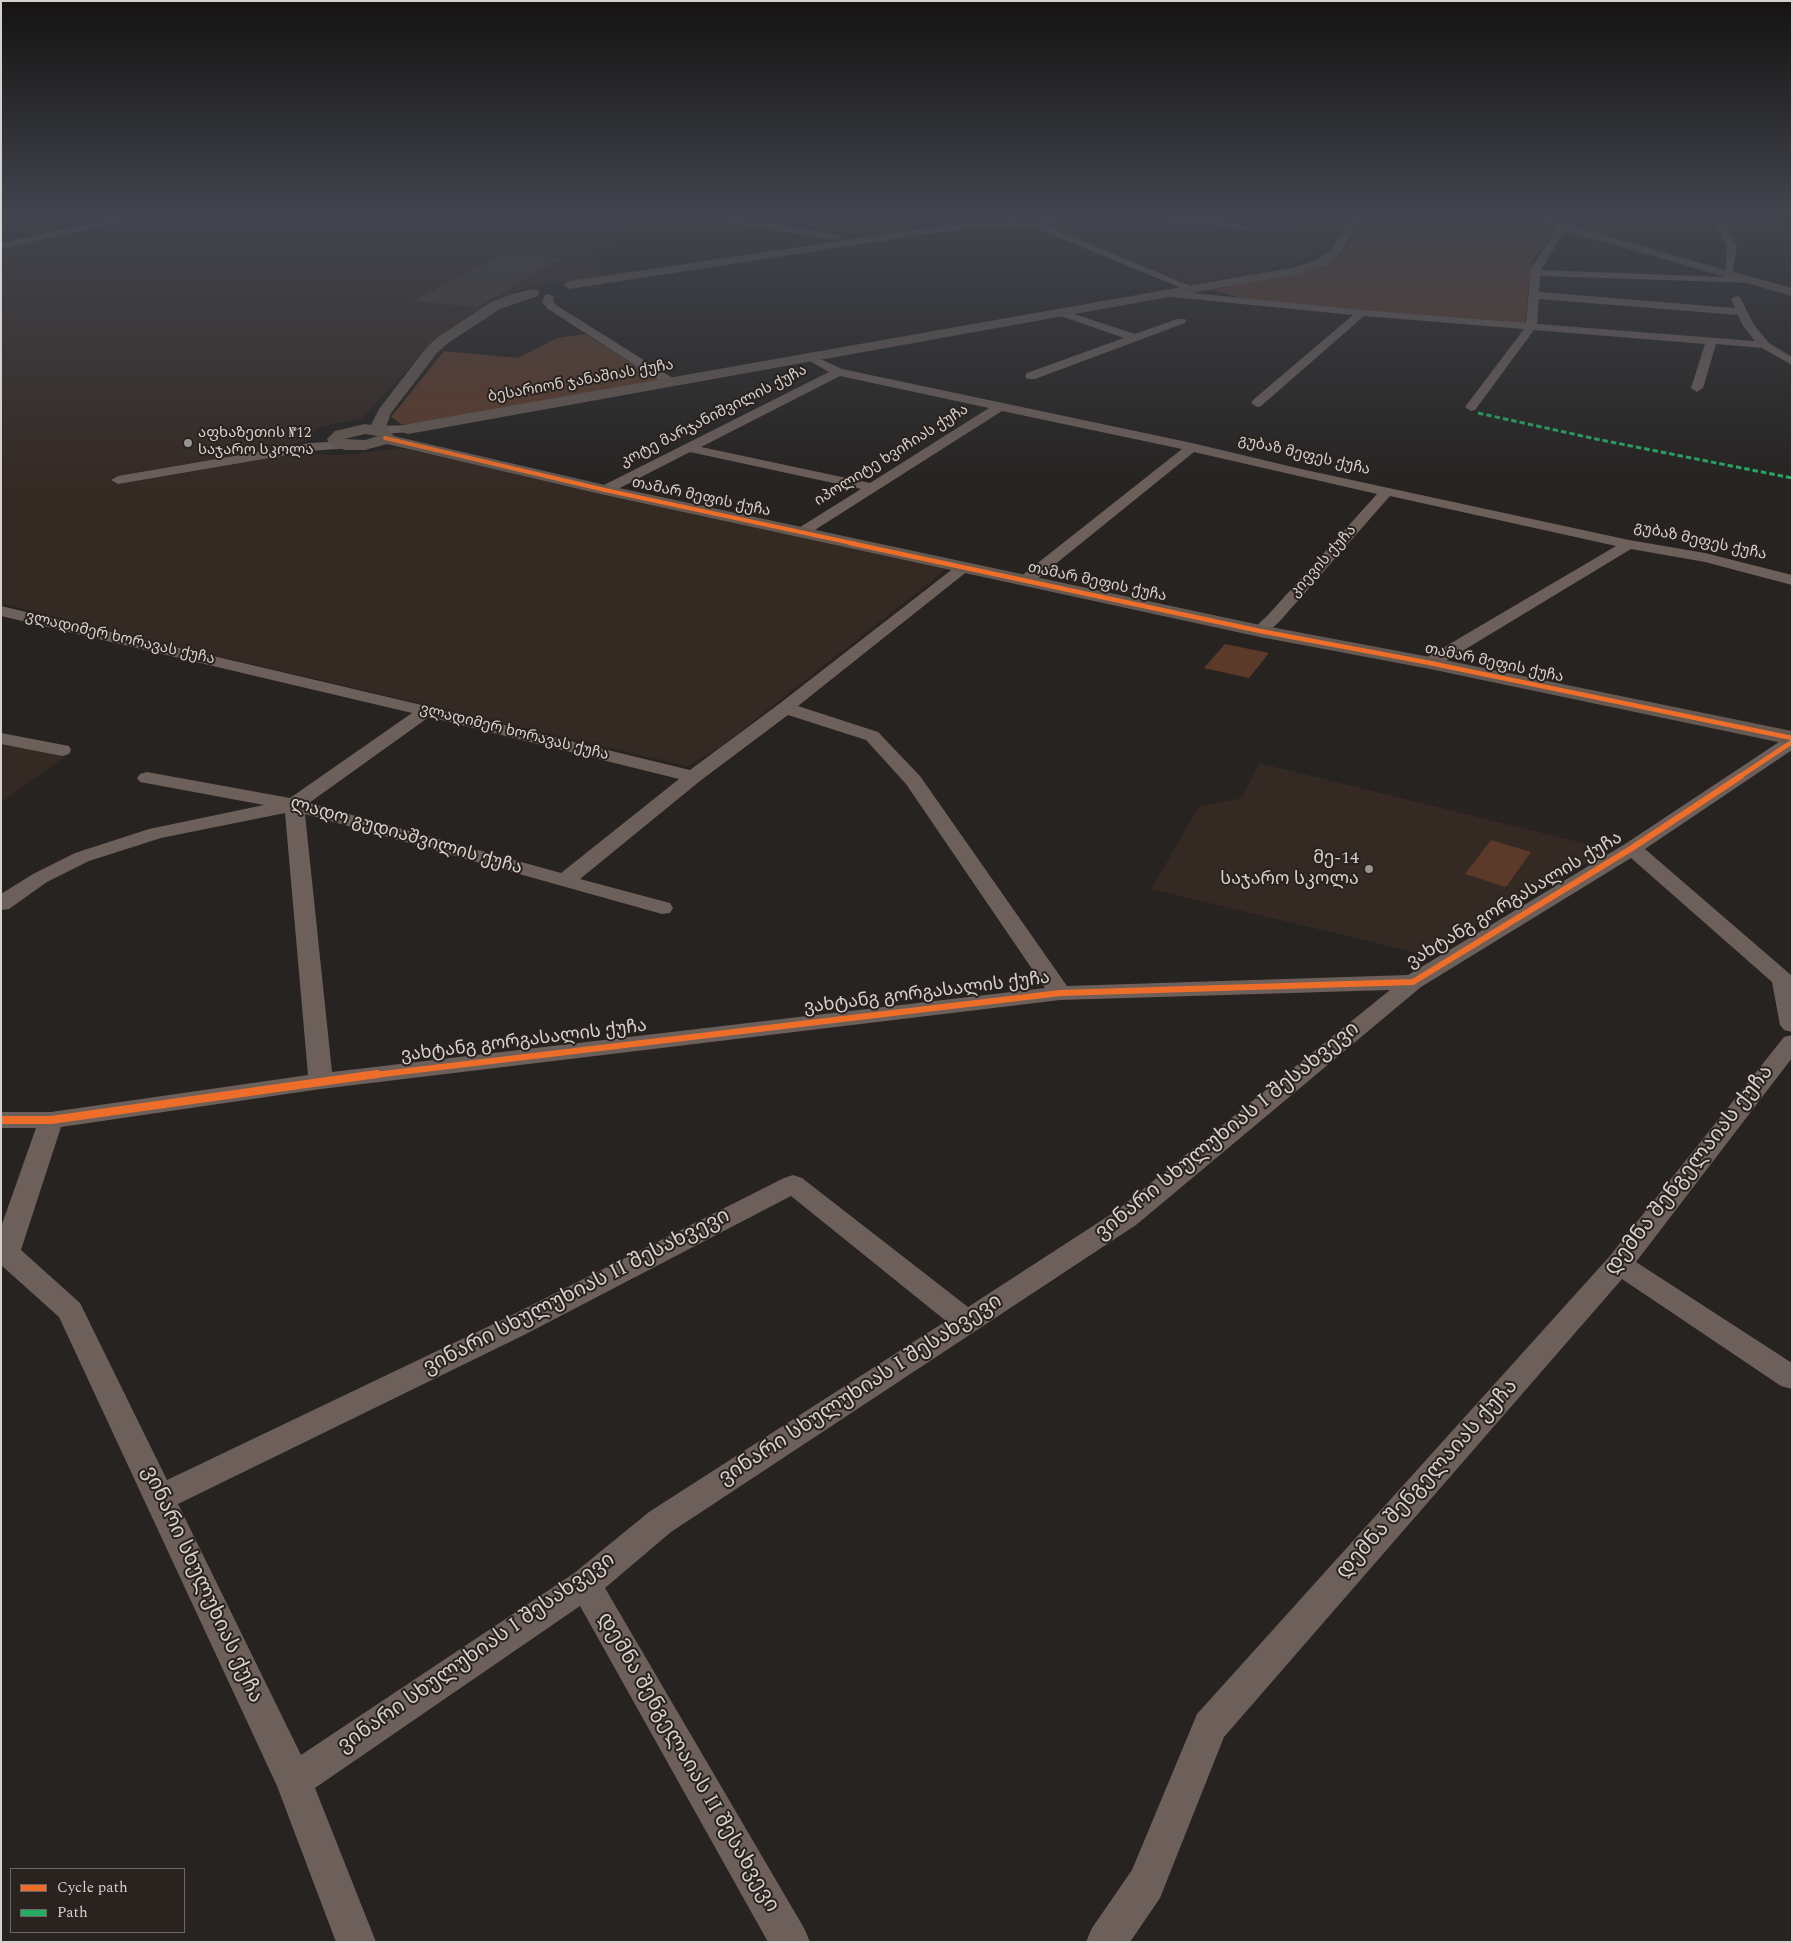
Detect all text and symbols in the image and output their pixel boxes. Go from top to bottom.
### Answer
street label: ბესარიონ ჯანაშიას ქუჩა [487,357,675,407]
street label: კოტე მარჯანიშვილის ქუჩა [618,362,810,472]
street label: იპოლიტე ხვიჩიას ქუჩა [812,401,972,511]
place label: აფხაზეთის №12 საჯარო სკოლა [198,425,314,460]
street label: გუბაზ მეფეს ქუჩა [1236,432,1372,480]
marker: აფხაზეთის №12 საჯარო სკოლა [182,437,194,449]
street label: თამარ მეფის ქუჩა [630,474,772,522]
street label: გუბაზ მეფეს ქუჩა [1632,519,1768,565]
street label: კიევის ქუჩა [1287,522,1361,602]
street label: თამარ მეფის ქუჩა [1026,559,1168,607]
street label: ვლადიმერ ხორავას ქუჩა [23,608,217,670]
street label: თამარ მეფის ქუჩა [1423,640,1565,688]
street label: ვლადიმერ ხორავას ქუჩა [418,701,610,765]
street label: ლადო გუდიაშვილის ქუჩა [287,793,525,881]
street label: ვახტანგ გორგასალის ქუჩა [1403,828,1627,974]
place label: მე-14 საჯარო სკოლა [1220,848,1359,891]
marker: მე-14 საჯარო სკოლა [1363,863,1375,875]
street label: ვახტანგ გორგასალის ქუჩა [803,968,1051,1020]
street label: ვახტანგ გორგასალის ქუჩა [400,1016,648,1068]
street label: ვინარი სხულუხიას I შესახვევი [1091,1017,1365,1247]
street label: დემნა შენგელაიას ქუჩა [1600,1061,1780,1281]
street label: ვინარი სხულუხიას II შესახვევი [419,1204,735,1382]
street label: ვინარი სხულუხიას I შესახვევი [715,1290,1007,1492]
street label: დემნა შენგელაიას ქუჩა [1332,1375,1524,1585]
street label: ვინარი სხულუხიას ქუჩა [135,1462,267,1708]
street label: ვინარი სხულუხიას I შესახვევი [333,1548,621,1760]
street label: დემნა შენგელაიას II შესახვევი [591,1609,783,1917]
legend [10,1868,185,1933]
text: Cycle path [57,1876,128,1899]
text: Path [57,1901,88,1924]

